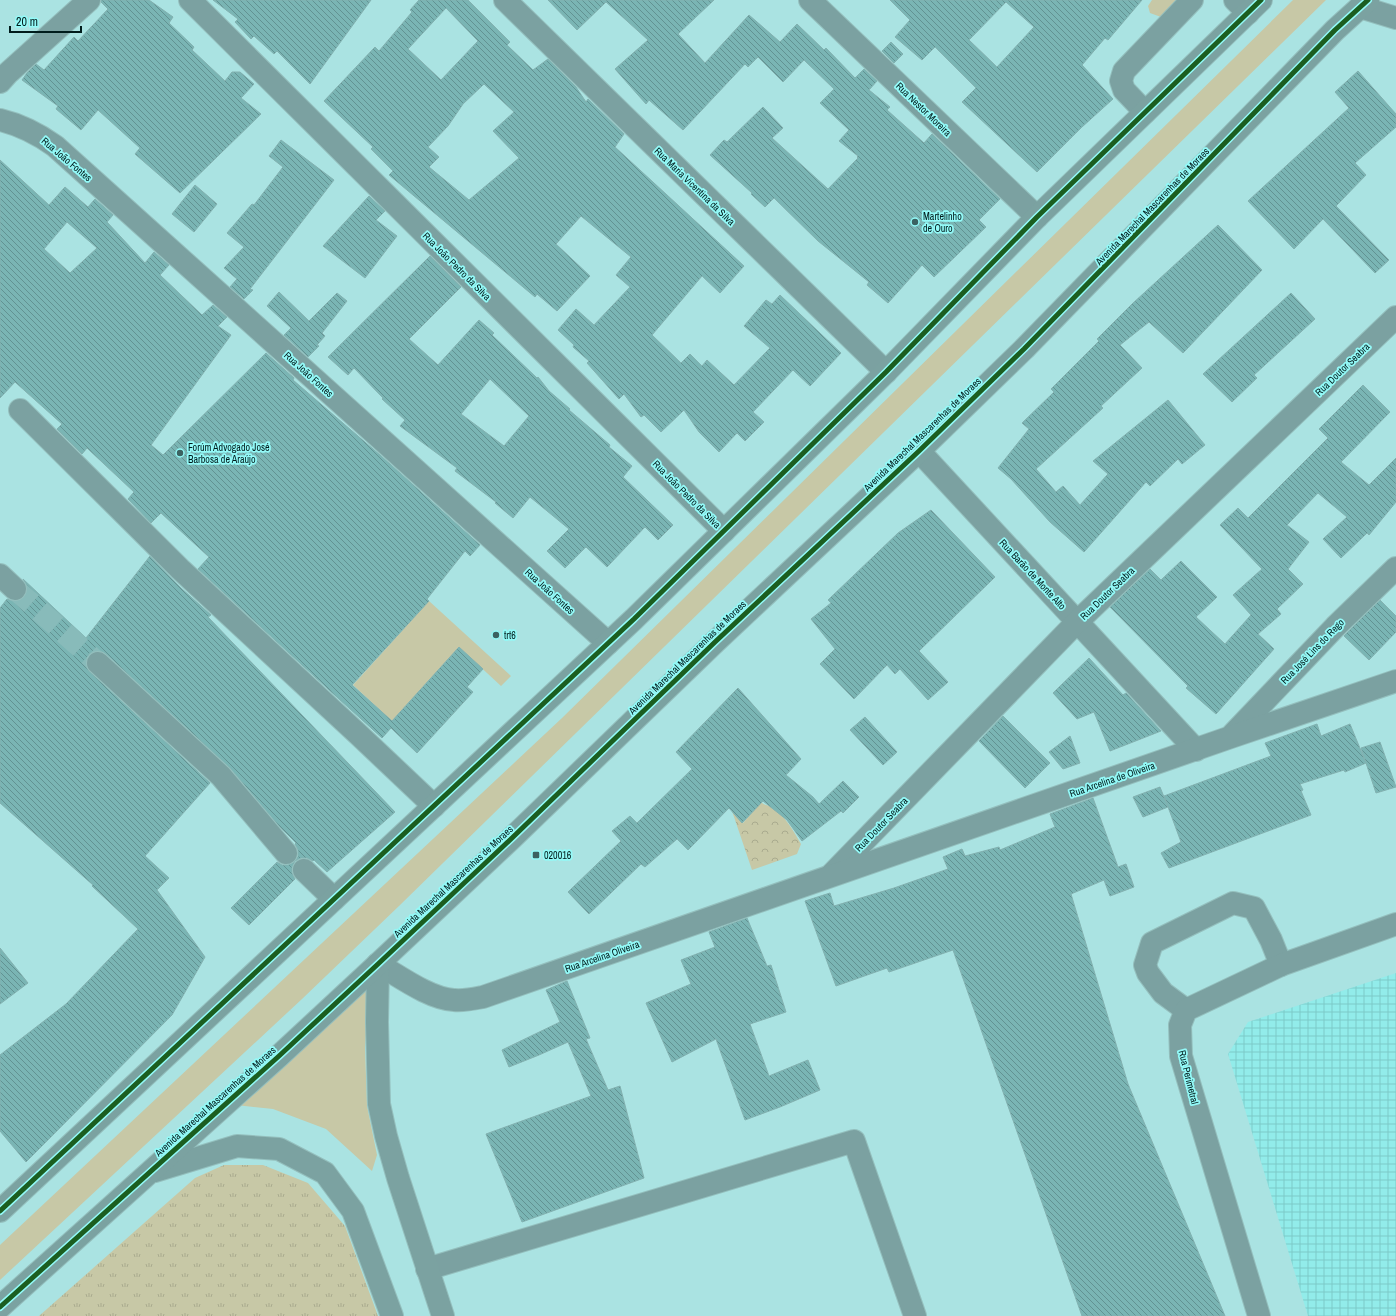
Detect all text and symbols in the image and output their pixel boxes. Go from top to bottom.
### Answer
scale bar [10,8,81,34]
text: 20 m [16,14,38,30]
street label: Rua Nestor Moreira [893,80,954,139]
street label: Rua João Fontes [39,134,95,184]
street label: Rua Maria Vicentina da Silva [652,145,738,228]
street label: Avenida Marechal Mascarenhas de Moraes [1092,145,1212,269]
place label: Martelinho de Ouro [923,210,962,235]
marker: Martelinho de Ouro [910,217,920,227]
street label: Rua João Pedro da Silva [420,230,494,303]
street label: Rua Doutor Seabra [1312,340,1373,399]
street label: Rua João Fontes [281,349,336,400]
street label: Avenida Marechal Mascarenhas de Moraes [860,375,984,495]
place label: Forúm Advogado José Barbosa de Araújo [188,441,270,466]
marker: Forúm Advogado José Barbosa de Araújo [175,448,185,458]
street label: Rua João Pedro da Silva [650,458,724,531]
street label: Rua Barão de Monte Alto [997,536,1069,613]
street label: Rua Doutor Seabra [1077,564,1138,623]
street label: Rua João Fontes [522,566,577,617]
street label: Avenida Marechal Mascarenhas de Moraes [625,598,749,718]
street label: Rua José Lins do Rego [1278,616,1347,687]
place label: trt6 [504,629,516,642]
marker: trt6 [491,630,501,640]
street label: Rua Arcelina de Oliveira [1068,759,1157,800]
street label: Rua Doutor Seabra [852,794,911,854]
street label: Avenida Marechal Mascarenhas de Moraes [390,823,516,941]
place label: 020016 [544,849,572,862]
marker: 020016 [531,850,541,860]
street label: Rua Arcelina Oliveira [563,937,642,975]
street label: Avenida Marechal Mascarenhas de Moraes [151,1044,279,1160]
street label: Rua Perimetral [1176,1049,1202,1106]

